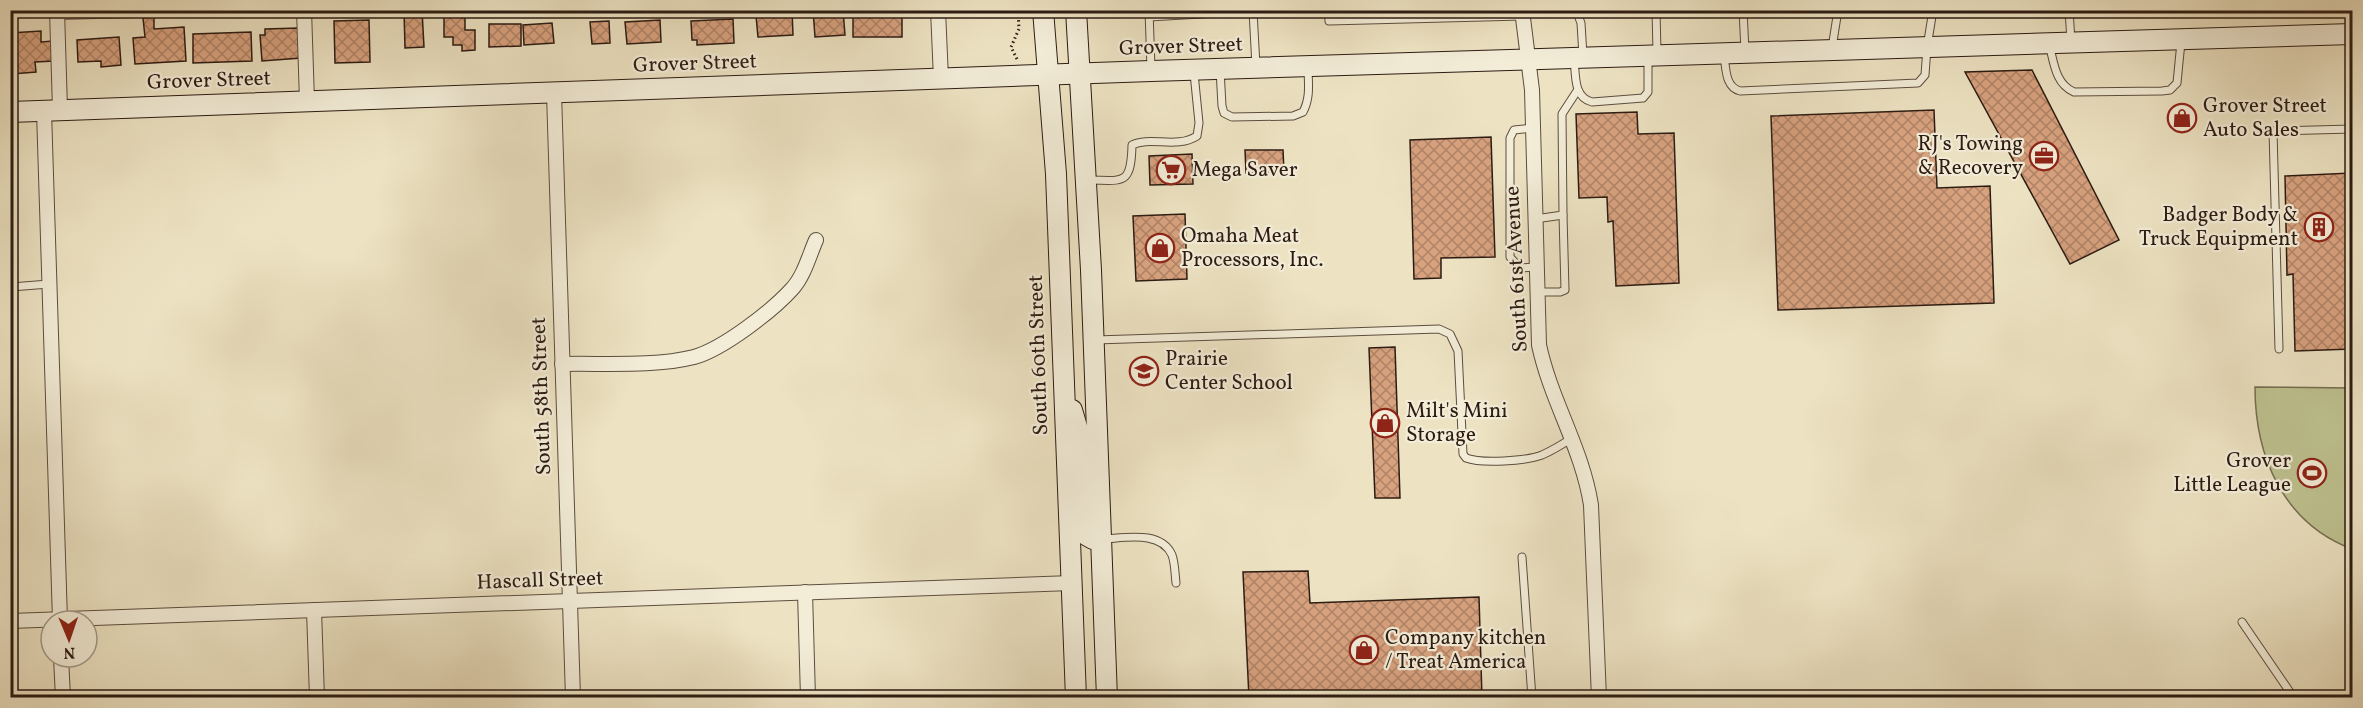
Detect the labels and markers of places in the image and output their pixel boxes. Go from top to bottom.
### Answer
place label: Grover Street Auto Sales [2203,92,2327,145]
shop icon: Grover Street Auto Sales [2166,102,2198,134]
place label: RJ's Towing & Recovery [1917,130,2024,183]
office icon: RJ's Towing & Recovery [2028,140,2060,172]
supermarket icon: Mega Saver [1155,154,1187,186]
place label: Mega Saver [1192,156,1298,185]
place label: Badger Body & Truck Equipment [2139,201,2298,254]
building icon: Badger Body & Truck Equipment [2303,211,2335,243]
place label: Omaha Meat Processors, Inc. [1181,222,1323,275]
shop icon: Omaha Meat Processors, Inc. [1144,232,1176,264]
place label: Prairie Center School [1165,345,1293,398]
school or university icon: Prairie Center School [1128,355,1160,387]
place label: Milt's Mini Storage [1406,397,1508,450]
shop icon: Milt's Mini Storage [1369,407,1401,439]
place label: Grover Little League [2173,447,2291,500]
sports icon: Grover Little League [2296,457,2328,489]
place label: Company kitchen / Treat America [1385,624,1546,677]
shop icon: Company kitchen / Treat America [1348,634,1380,666]

